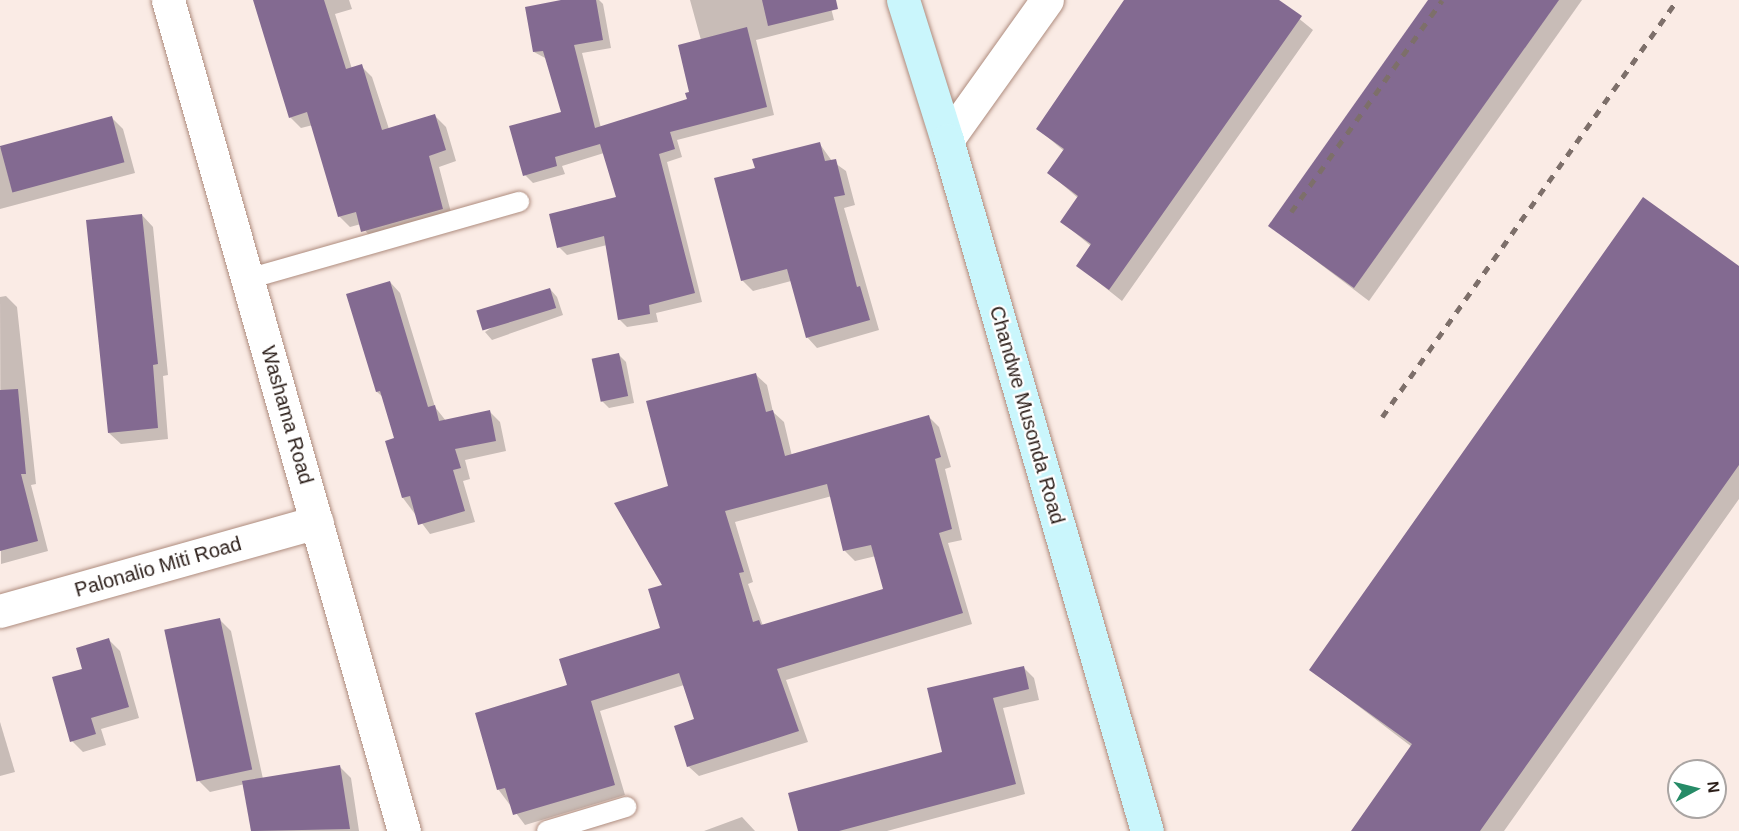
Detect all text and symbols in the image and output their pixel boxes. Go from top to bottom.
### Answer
street label: Chandwe Musonda Road [984,303,1070,527]
street label: Washama Road [256,343,318,487]
street label: Palonalio Miti Road [72,532,244,602]
north arrow [1667,759,1727,819]
text: N [1704,780,1723,794]

